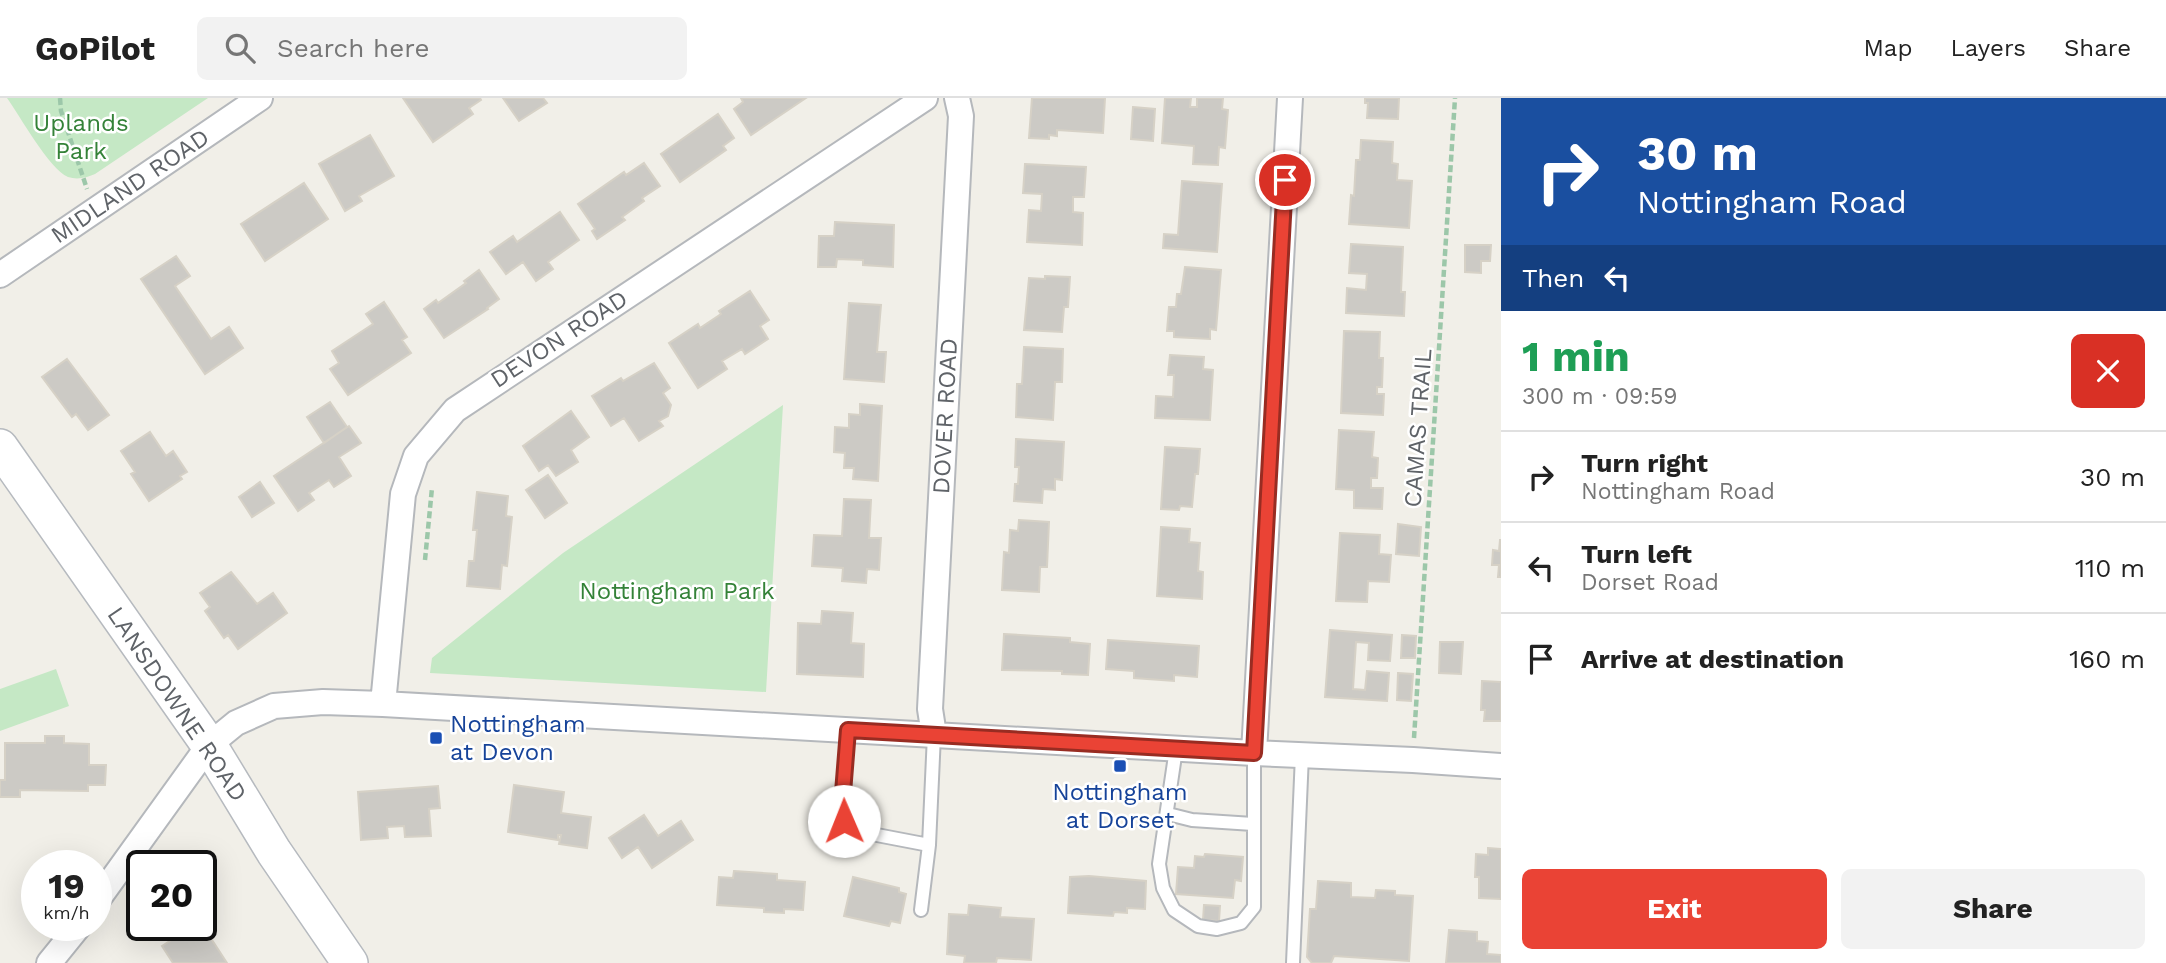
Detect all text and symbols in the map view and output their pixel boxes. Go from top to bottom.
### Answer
search box [197,17,687,80]
text: GoPilot [35,29,155,68]
icon: search [221,29,259,67]
text: Search here [277,33,429,63]
text: Map [1864,34,1912,62]
text: Layers [1950,34,2026,62]
text: Share [2064,34,2131,62]
park label: Uplands Park [33,109,129,165]
street label: MIDLAND ROAD [46,123,214,249]
text: 30 m [1637,124,1758,182]
icon: right [1522,126,1613,217]
pin [1255,150,1315,210]
icon: arrive [1266,161,1304,199]
text: Nottingham Road [1637,183,1907,221]
icon: left [1598,259,1636,297]
text: Then [1522,263,1584,293]
street label: DEVON ROAD [485,284,633,394]
text: 1 min [1522,332,1630,381]
button: close [2071,334,2145,408]
street label: DOVER ROAD [927,337,963,495]
street label: CAMAS TRAIL [1398,348,1438,508]
text: 300 m · 09:59 [1522,383,1678,410]
text: Turn right [1581,448,1708,478]
icon: right [1522,458,1560,496]
text: 30 m [2080,462,2145,492]
text: Nottingham Road [1581,478,1775,505]
text: Turn left [1581,539,1692,569]
icon: left [1522,549,1560,587]
text: 110 m [2075,553,2145,583]
text: Dorset Road [1581,569,1719,596]
park label: Nottingham Park [579,577,775,605]
street label: LANSDOWNE ROAD [101,601,253,807]
icon: arrive [1522,640,1560,678]
text: Arrive at destination [1581,644,1844,674]
text: 160 m [2069,644,2145,674]
place label: Nottingham at Devon [450,710,586,766]
marker: Nottingham at Devon [428,730,444,746]
marker: Nottingham at Dorset [1112,758,1128,774]
place label: Nottingham at Dorset [1052,778,1188,834]
position arrow [807,784,881,858]
speed limit sign: 20 [126,850,217,941]
text: 19 [48,865,85,907]
button: Exit [1522,869,1827,949]
button: Share [1841,869,2145,949]
text: km/h [43,902,90,923]

